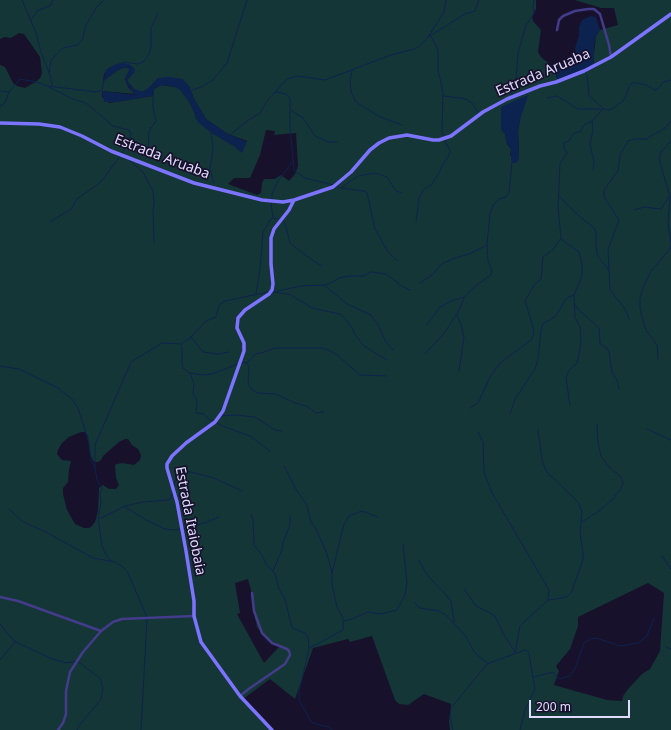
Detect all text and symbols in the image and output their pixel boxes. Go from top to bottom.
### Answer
street label: Estrada Aruaba [493,46,593,100]
street label: Estrada Aruaba [112,131,212,183]
street label: Estrada Itaiobaia [171,465,209,577]
scale bar [531,692,632,718]
text: 200 m [536,698,571,715]

